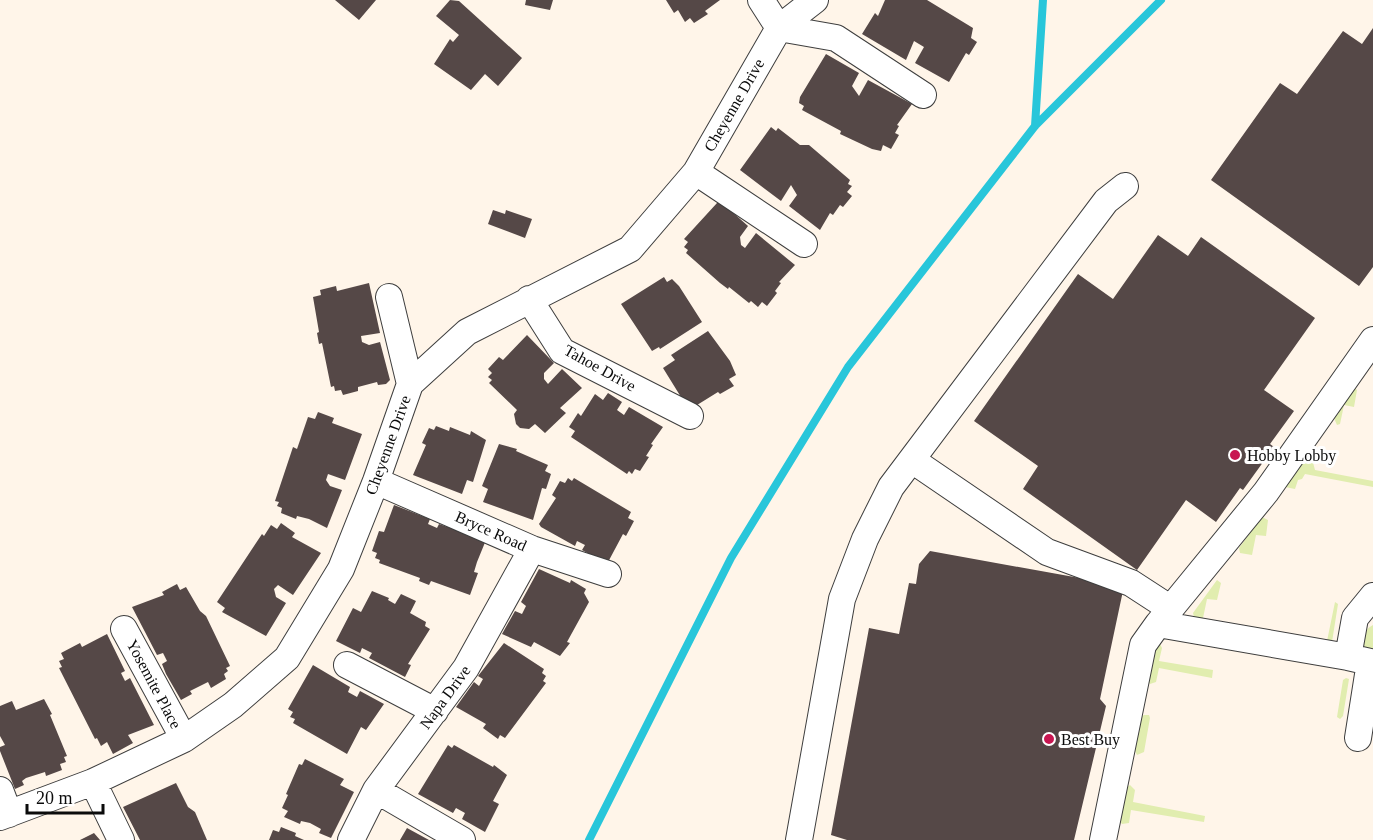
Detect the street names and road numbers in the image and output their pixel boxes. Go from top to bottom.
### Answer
street label: Cheyenne Drive [701,56,768,155]
street label: Tahoe Drive [561,341,639,395]
street label: Cheyenne Drive [362,393,415,497]
street label: Bryce Road [452,508,529,555]
street label: Yosemite Place [123,637,185,731]
street label: Napa Drive [416,662,474,733]

